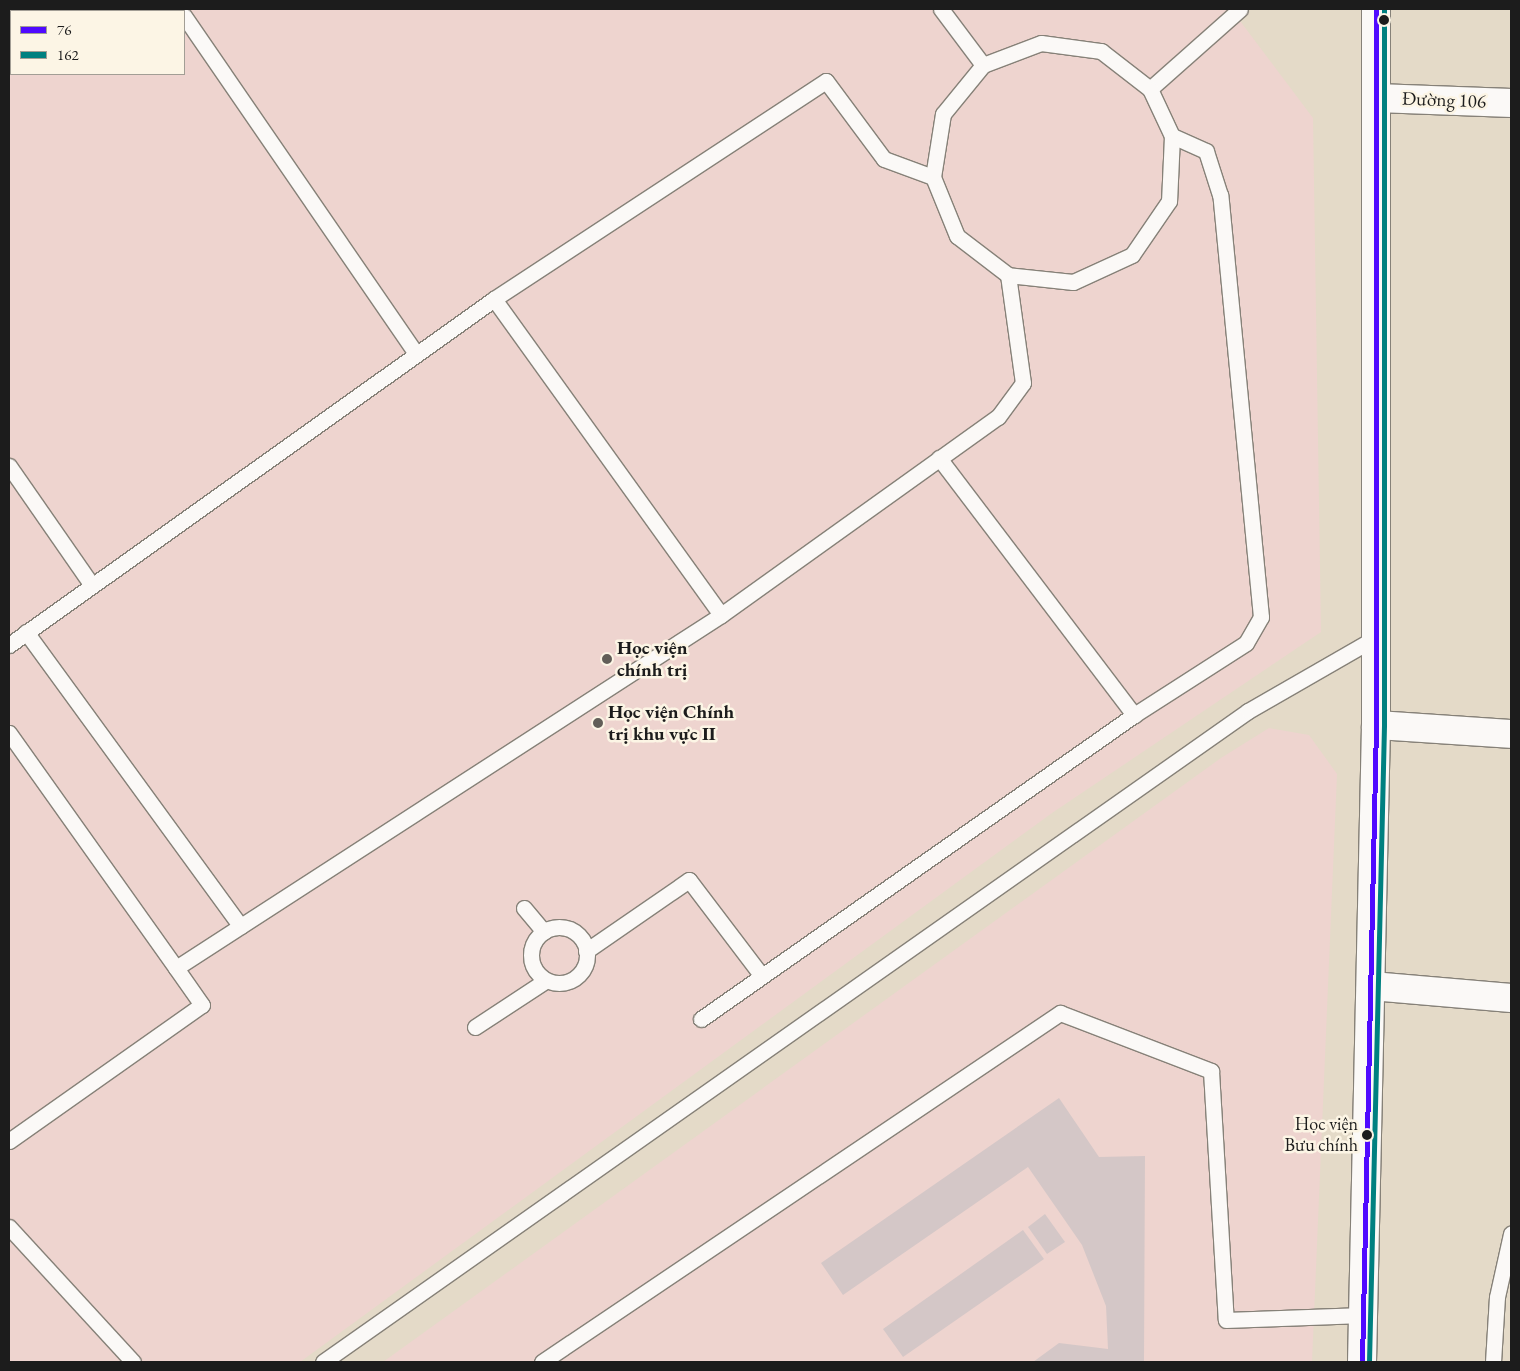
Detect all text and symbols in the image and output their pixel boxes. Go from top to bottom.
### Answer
legend [10,10,185,75]
unlabelled marker [1379,15,1389,25]
text: 76 [57,20,71,39]
text: 162 [57,45,79,64]
street label: Đường 106 [1402,87,1486,113]
place label: Học viện chính trị [617,637,688,681]
marker: Học viện chính trị [601,653,613,665]
place label: Học viện Chính trị khu vực II [608,701,734,745]
marker: Học viện Chính trị khu vực II [592,717,604,729]
place label: Học viện Bưu chính [1284,1114,1358,1156]
marker: Học viện Bưu chính [1362,1130,1372,1140]

